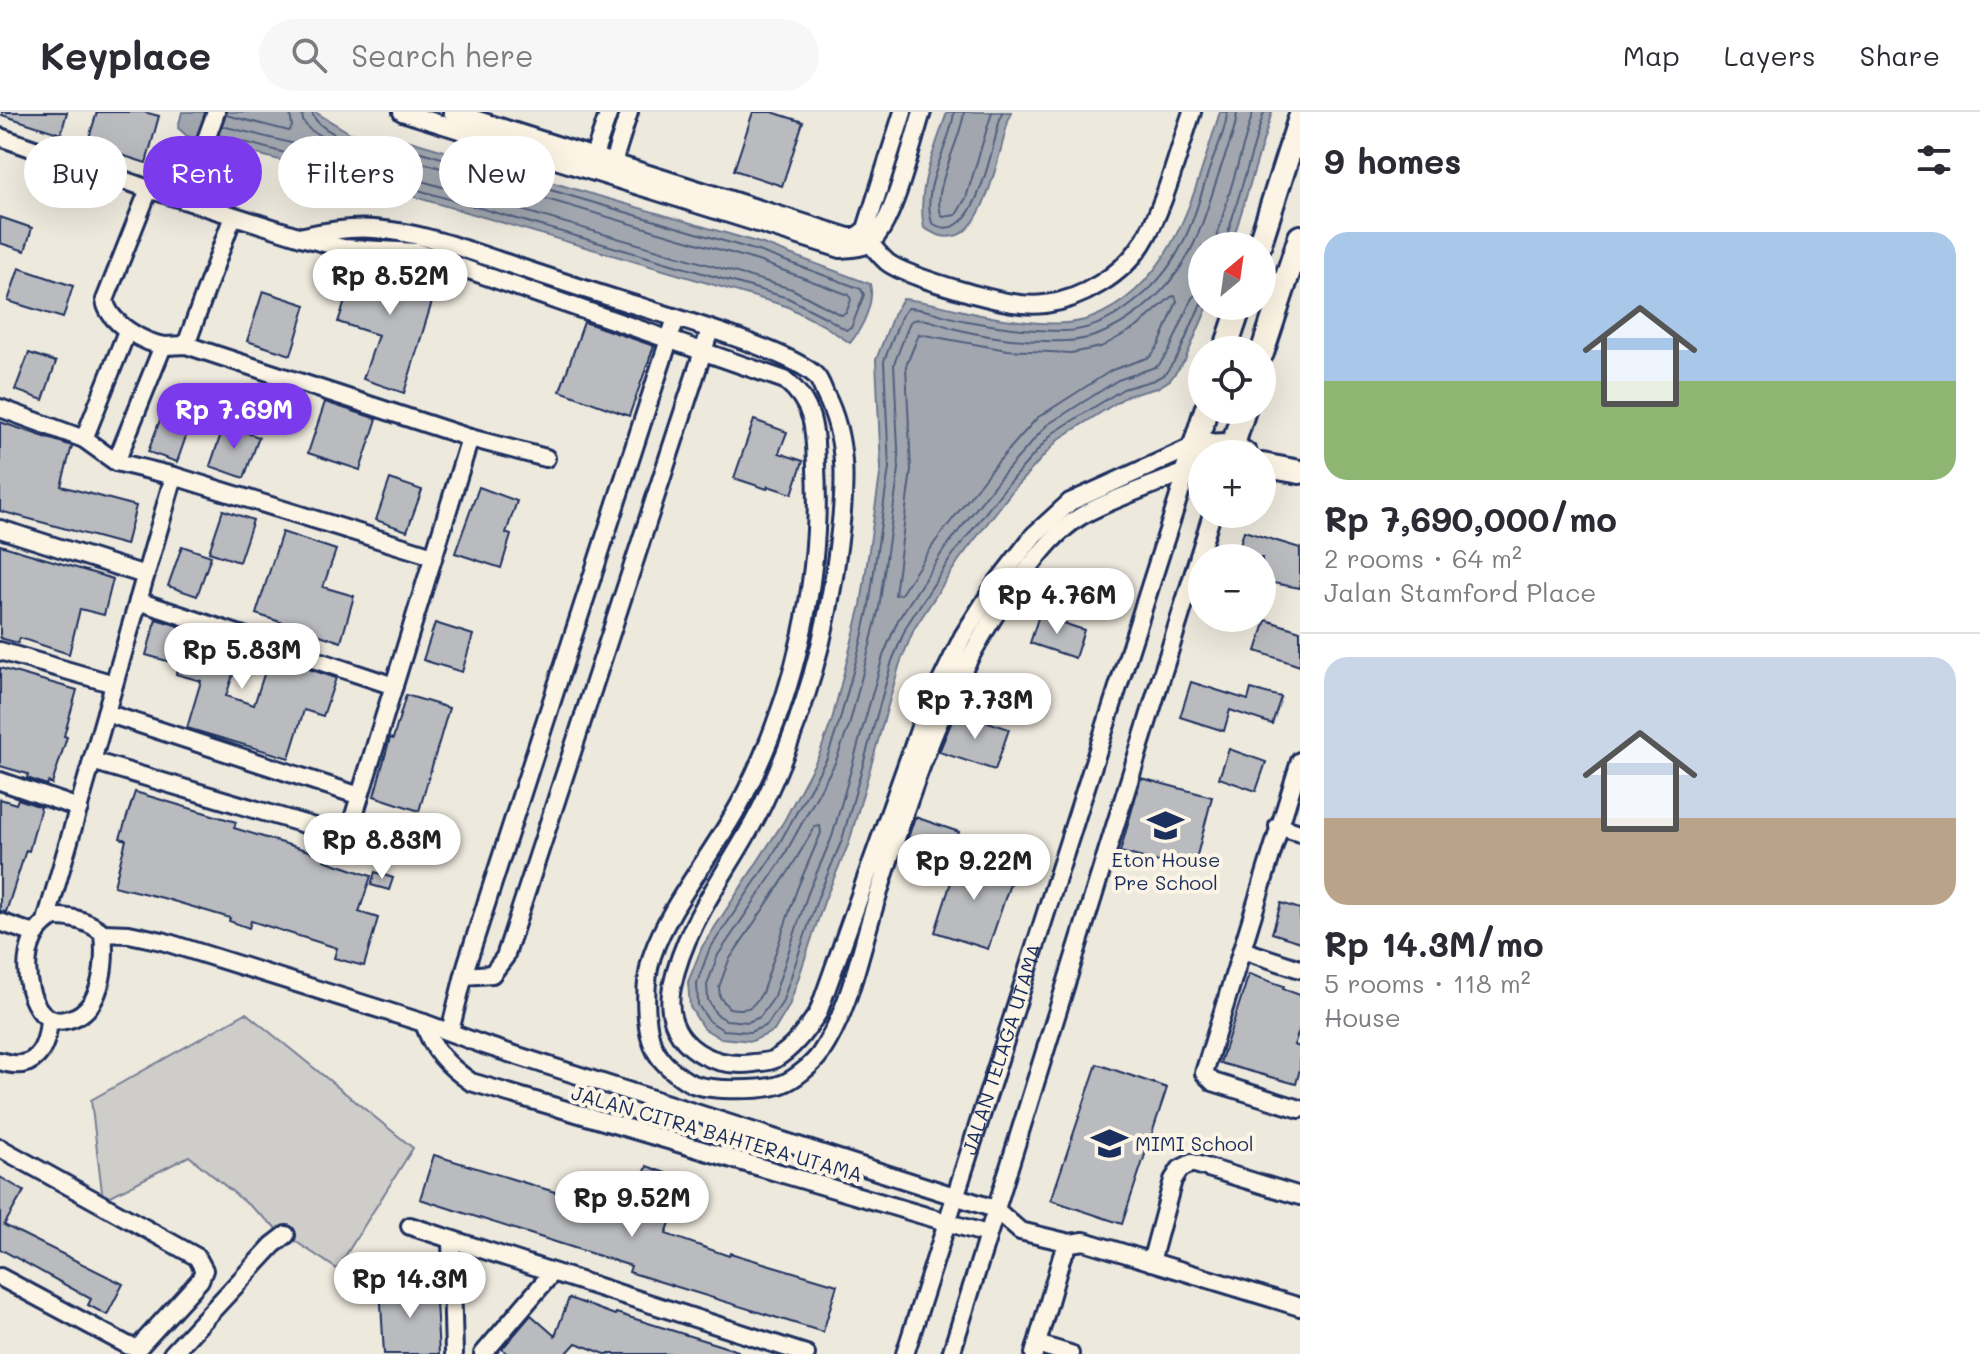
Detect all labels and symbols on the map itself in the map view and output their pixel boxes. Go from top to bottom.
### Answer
north arrow [1188,232,1276,320]
pin: Rp 8.52M [307,249,473,317]
pin: Rp 7.69M [151,383,317,451]
pin: Rp 4.76M [974,568,1140,636]
pin: Rp 5.83M [159,623,325,691]
pin: Rp 7.73M [892,673,1058,741]
school or university icon: Eton House Pre School [1147,806,1185,844]
pin: Rp 8.83M [299,813,465,881]
pin: Rp 9.22M [891,834,1057,902]
place label: Eton House Pre School [1112,846,1220,895]
street label: JALAN TELAGA UTAMA [955,940,1047,1158]
street label: JALAN CITRA BAHTERA UTAMA [569,1079,866,1187]
school or university icon: MIMI School [1090,1125,1128,1163]
place label: MIMI School [1135,1130,1254,1156]
pin: Rp 9.52M [549,1171,715,1239]
pin: Rp 14.3M [327,1252,493,1320]

